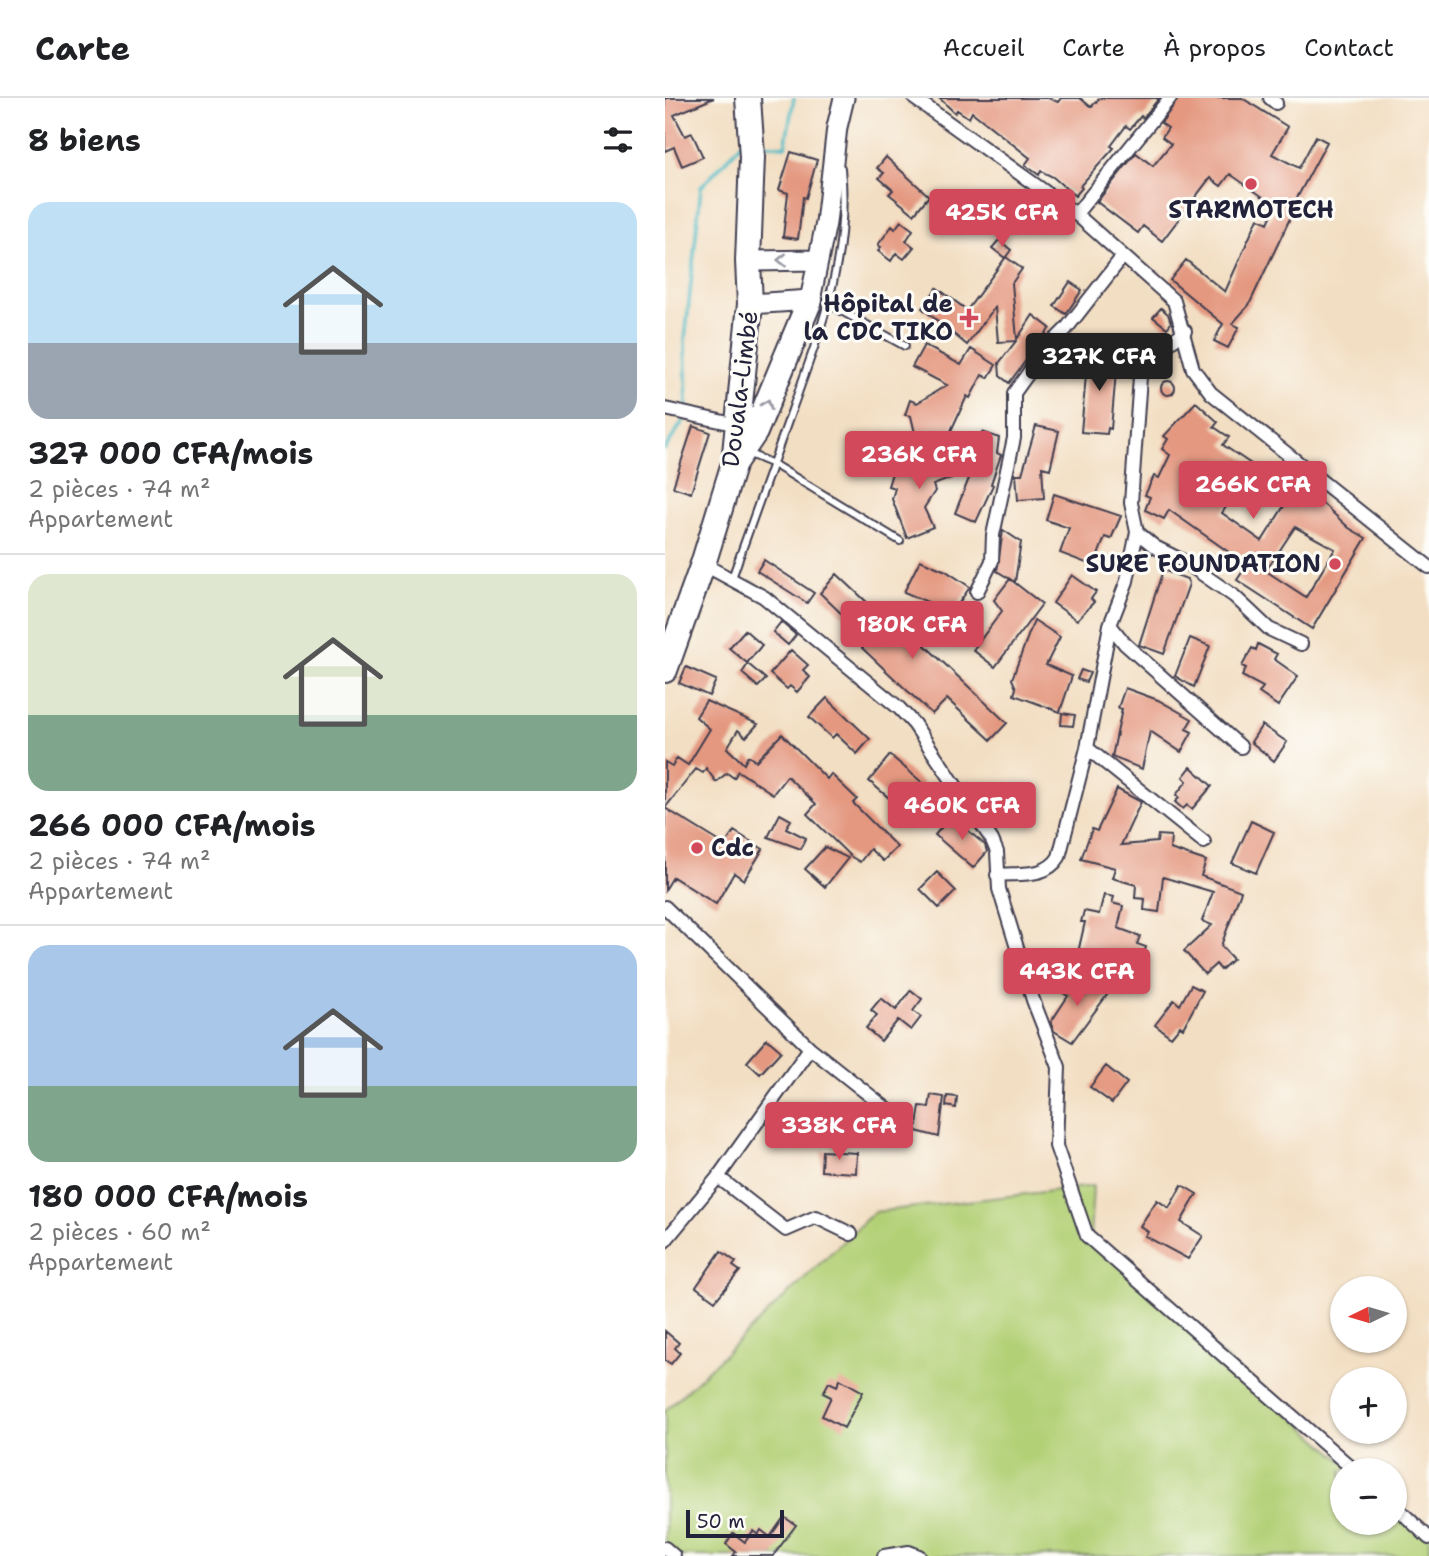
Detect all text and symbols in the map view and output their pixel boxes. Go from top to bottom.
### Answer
text: Carte [35,26,130,71]
text: Accueil [943,32,1024,64]
text: Carte [1062,32,1125,64]
text: À propos [1163,32,1266,64]
text: Contact [1304,32,1394,64]
text: 8 biens [28,120,141,161]
icon: filters [599,121,637,159]
marker: STARMOTECH [1243,176,1259,192]
pin: 425K CFA [930,190,1074,249]
place label: STARMOTECH [1168,194,1334,226]
text: 425K CFA [945,197,1059,227]
icon: home [270,247,396,373]
one-way arrow [777,252,787,268]
place label: Hôpital de la CDC TIKO [803,288,953,348]
marker: Hôpital de la CDC TIKO [959,308,979,328]
street label: Douala-Limbé [715,309,765,469]
pin: 327K CFA [1027,334,1171,393]
text: 327K CFA [1042,341,1156,371]
one-way arrow [758,399,772,411]
pin: 236K CFA [847,432,991,491]
text: 327 000 CFA/mois [28,433,313,474]
text: 236K CFA [861,439,977,469]
pin: 266K CFA [1181,462,1325,521]
text: 266K CFA [1195,469,1311,499]
text: 2 pièces · 74 m² [28,474,211,504]
text: Appartement [28,504,173,534]
place label: SURE FOUNDATION [1086,548,1321,580]
marker: SURE FOUNDATION [1327,556,1343,572]
pin: 180K CFA [840,602,984,661]
text: 180K CFA [857,609,967,639]
icon: home [270,619,396,745]
pin: 460K CFA [890,782,1034,842]
text: 460K CFA [904,790,1020,820]
text: 266 000 CFA/mois [28,805,316,846]
place label: Cdc [711,832,754,864]
marker: Cdc [689,840,705,856]
text: 2 pièces · 74 m² [28,846,211,876]
text: Appartement [28,876,173,906]
pin: 443K CFA [1005,948,1149,1008]
text: 443K CFA [1019,956,1135,986]
icon: home [270,990,396,1116]
pin: 338K CFA [767,1102,911,1162]
text: 338K CFA [781,1110,897,1140]
text: 180 000 CFA/mois [28,1176,308,1217]
text: 2 pièces · 60 m² [28,1217,211,1247]
text: Appartement [28,1247,173,1277]
north arrow [1330,1276,1407,1353]
map controls [1330,1276,1407,1535]
button: + [1330,1367,1407,1444]
button: − [1330,1458,1407,1535]
scale bar [686,1507,784,1539]
text: 50 m [697,1509,745,1534]

